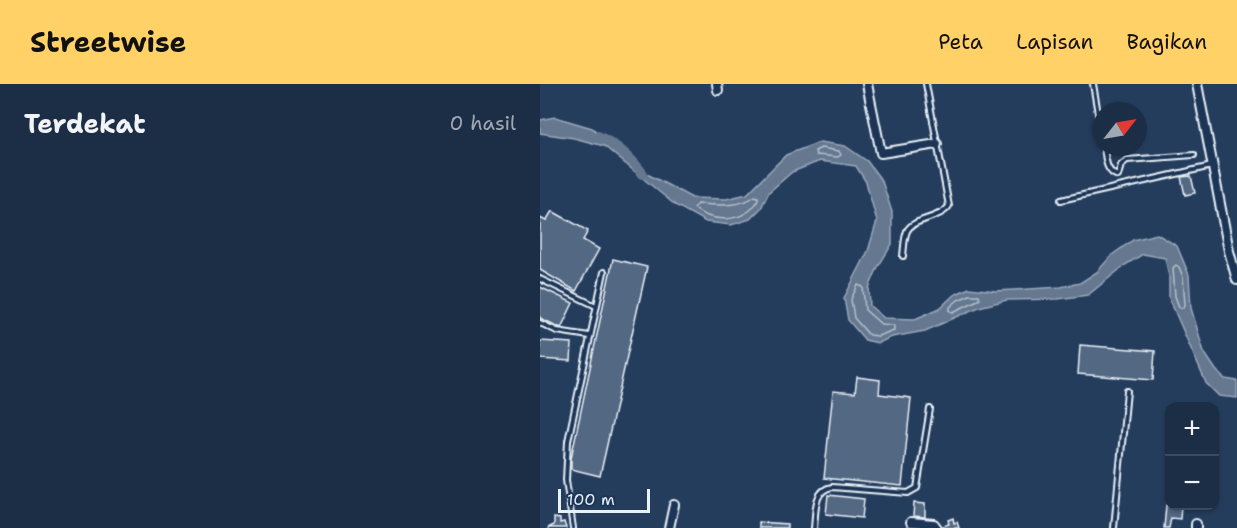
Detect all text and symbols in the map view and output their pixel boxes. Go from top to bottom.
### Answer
text: Streetwise [30,23,186,61]
text: Peta [938,28,983,56]
text: Lapisan [1016,28,1093,56]
text: Bagikan [1126,28,1207,56]
north arrow [1093,102,1147,156]
text: Terdekat [24,106,146,141]
text: 0 hasil [450,110,516,136]
map controls [1165,402,1219,510]
button: + [1165,402,1219,456]
button: − [1165,456,1219,510]
scale bar [558,486,650,514]
text: 100 m [567,489,615,510]

